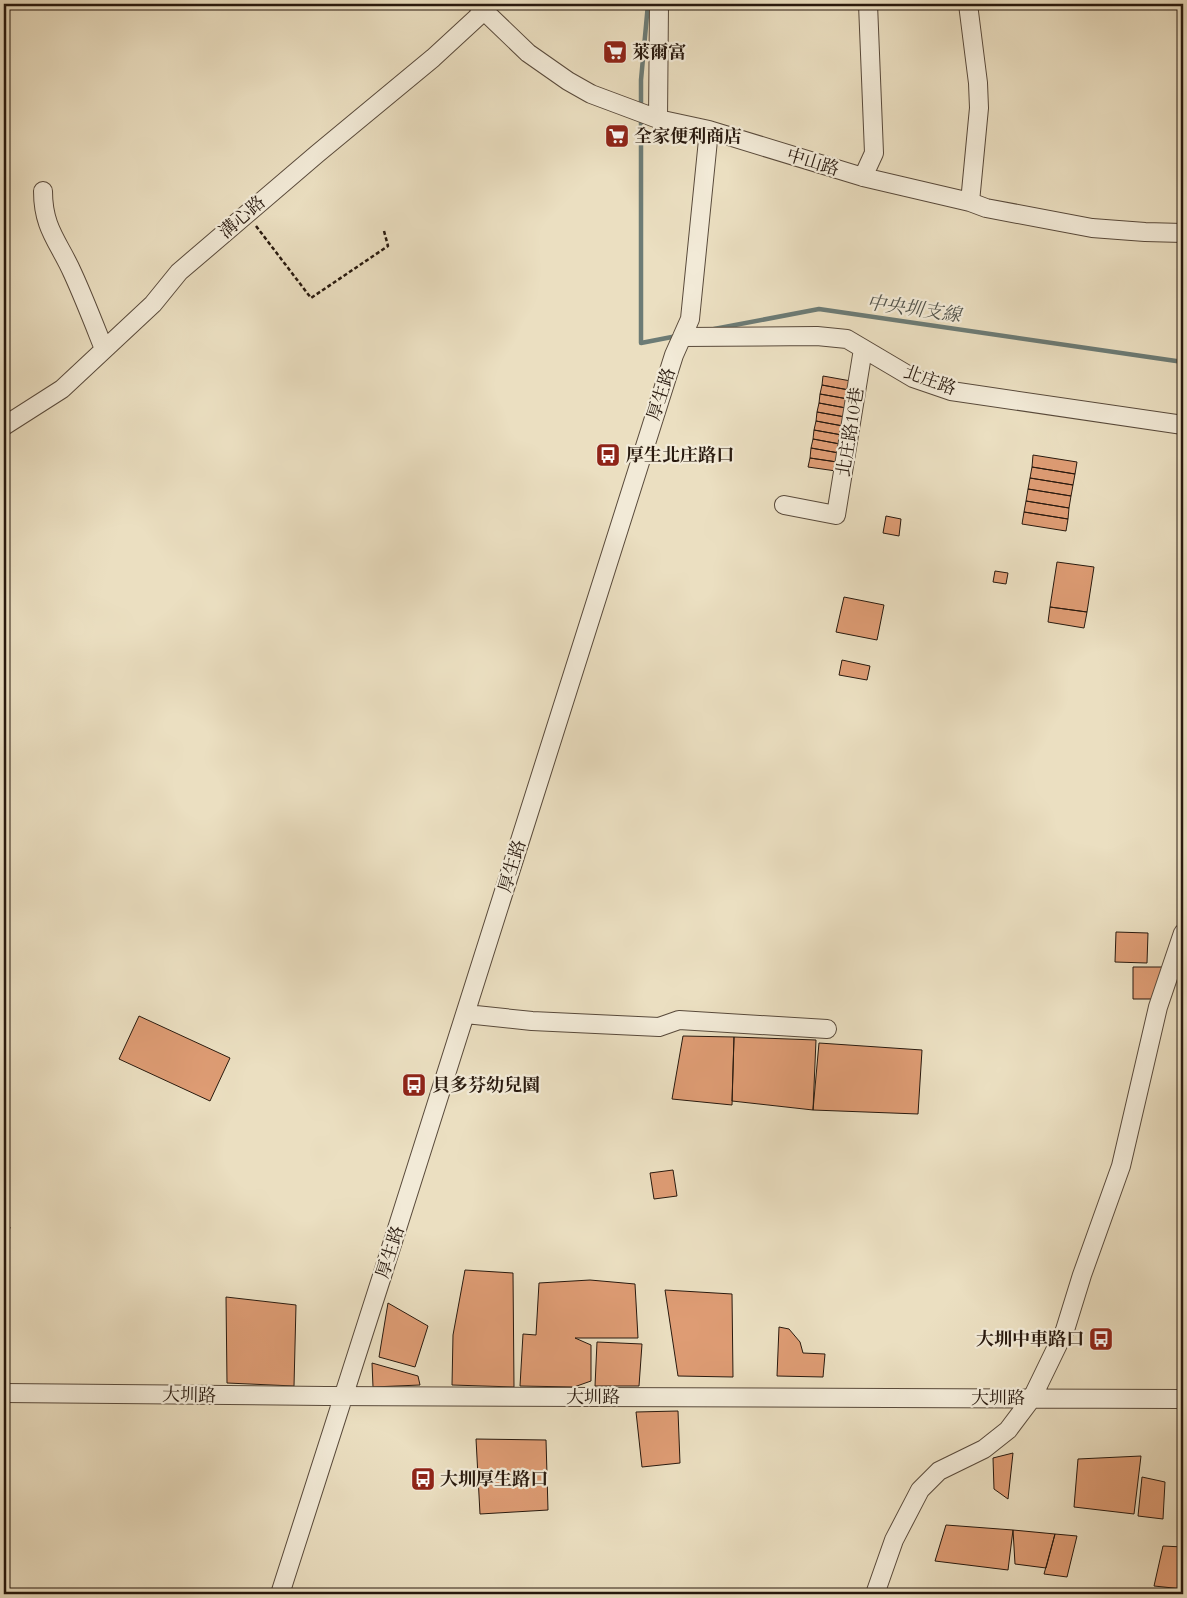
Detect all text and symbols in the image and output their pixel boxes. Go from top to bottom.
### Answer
supermarket icon: 萊爾富 [602,39,628,65]
place label: 萊爾富 [632,40,686,65]
supermarket icon: 全家便利商店 [604,123,630,149]
place label: 全家便利商店 [634,124,742,149]
street label: 中山路 [783,143,842,182]
street label: 溝心路 [214,190,271,245]
water label: 中央圳支線 [865,290,965,329]
street label: 北庄路 [900,359,959,401]
street label: 厚生路 [641,365,682,424]
street label: 北庄路10巷 [831,385,870,479]
bus stop icon: 厚生北庄路口 [595,442,621,468]
place label: 厚生北庄路口 [626,443,734,468]
street label: 厚生路 [493,837,532,896]
bus stop icon: 貝多芬幼兒園 [401,1072,427,1098]
place label: 貝多芬幼兒園 [432,1073,540,1098]
street label: 厚生路 [370,1223,411,1282]
bus stop icon: 大圳中車路口 [1088,1326,1114,1352]
place label: 大圳中車路口 [976,1327,1084,1352]
street label: 大圳路 [162,1383,216,1408]
street label: 大圳路 [566,1385,620,1410]
street label: 大圳路 [971,1386,1025,1411]
bus stop icon: 大圳厚生路口 [410,1466,436,1492]
place label: 大圳厚生路口 [440,1467,548,1492]

